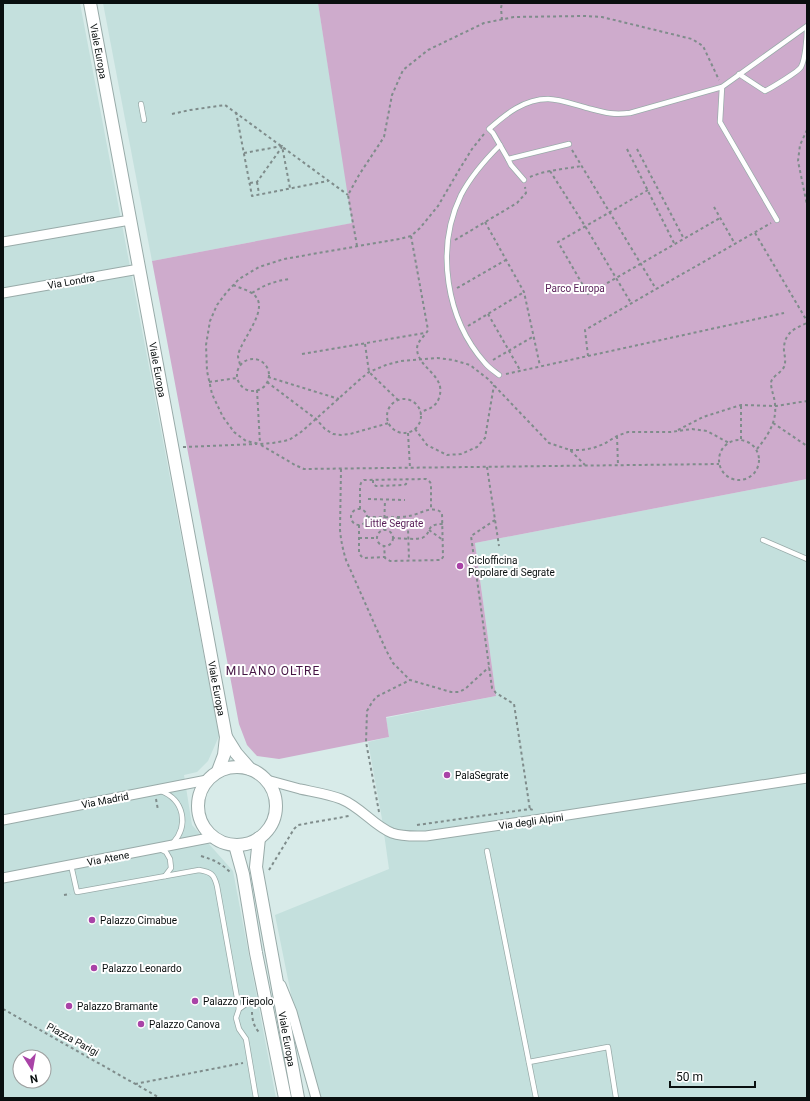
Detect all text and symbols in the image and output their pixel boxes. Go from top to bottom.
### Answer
street label: Viale Europa [88,23,109,80]
street label: Via Londra [47,272,95,291]
park label: Parco Europa [545,283,605,294]
street label: Viale Europa [147,341,168,398]
park label: Little Segrate [365,518,423,529]
place label: Ciclofficina Popolare di Segrate [468,555,555,578]
marker: Ciclofficina Popolare di Segrate [455,561,465,571]
street label: Viale Europa [206,660,227,717]
district label: MILANO OLTRE [226,664,320,678]
marker: PalaSegrate [442,770,452,780]
place label: PalaSegrate [455,770,509,781]
street label: Via Madrid [80,791,130,810]
street label: Via degli Alpini [498,811,564,832]
street label: Via Atene [86,849,130,868]
marker: Palazzo Cimabue [87,915,97,925]
place label: Palazzo Cimabue [100,915,177,926]
marker: Palazzo Leonardo [89,963,99,973]
place label: Palazzo Leonardo [102,963,182,974]
marker: Palazzo Tiepolo [190,996,200,1006]
place label: Palazzo Tiepolo [203,996,274,1007]
marker: Palazzo Bramante [64,1001,74,1011]
place label: Palazzo Bramante [77,1001,158,1012]
street label: Viale Europa [276,1011,297,1068]
marker: Palazzo Canova [136,1019,146,1029]
place label: Palazzo Canova [149,1019,220,1030]
street label: Piazza Parigi [45,1021,101,1058]
north arrow [12,1049,52,1089]
scale bar [670,1063,755,1089]
text: 50 m [676,1070,703,1084]
text: N [29,1071,39,1085]

